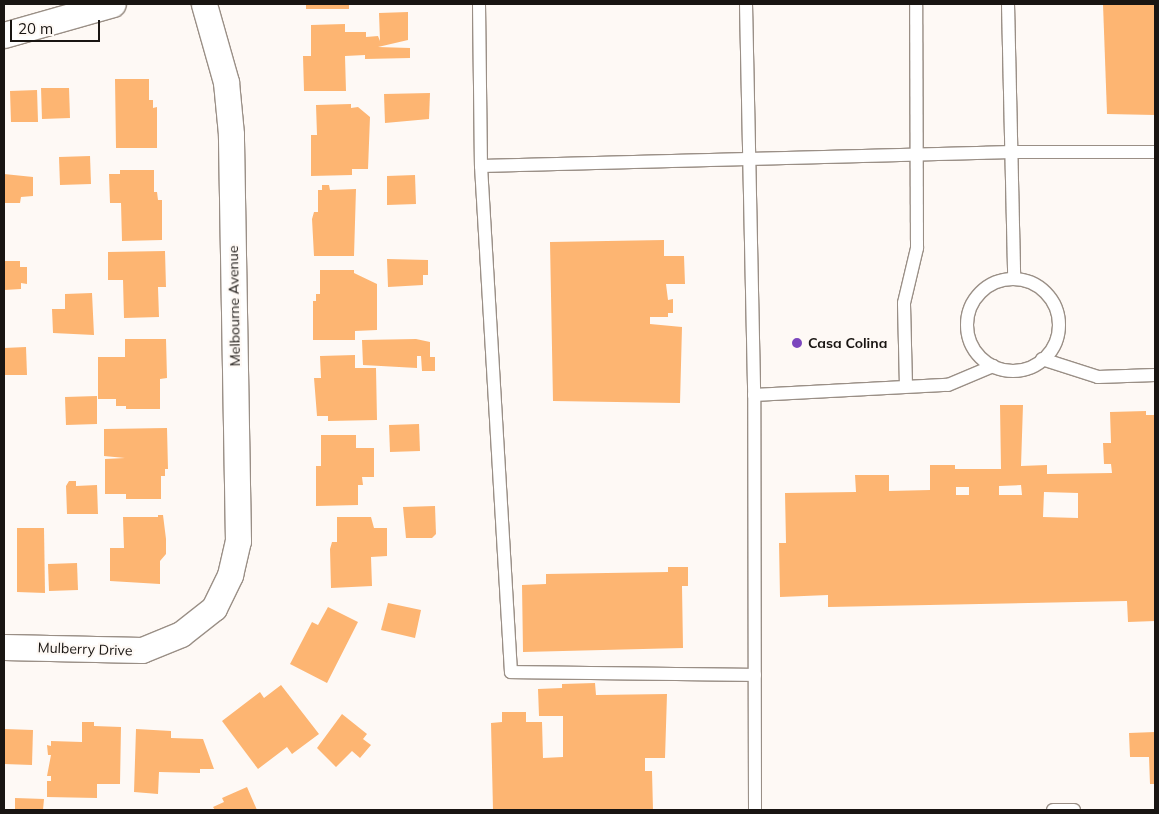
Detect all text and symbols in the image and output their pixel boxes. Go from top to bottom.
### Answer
scale bar [12,10,102,42]
text: 20 m [18,19,53,38]
street label: Melbourne Avenue [225,245,243,367]
place label: Casa Colina [808,335,887,351]
marker: Casa Colina [790,336,804,350]
street label: Mulberry Drive [37,639,133,659]

